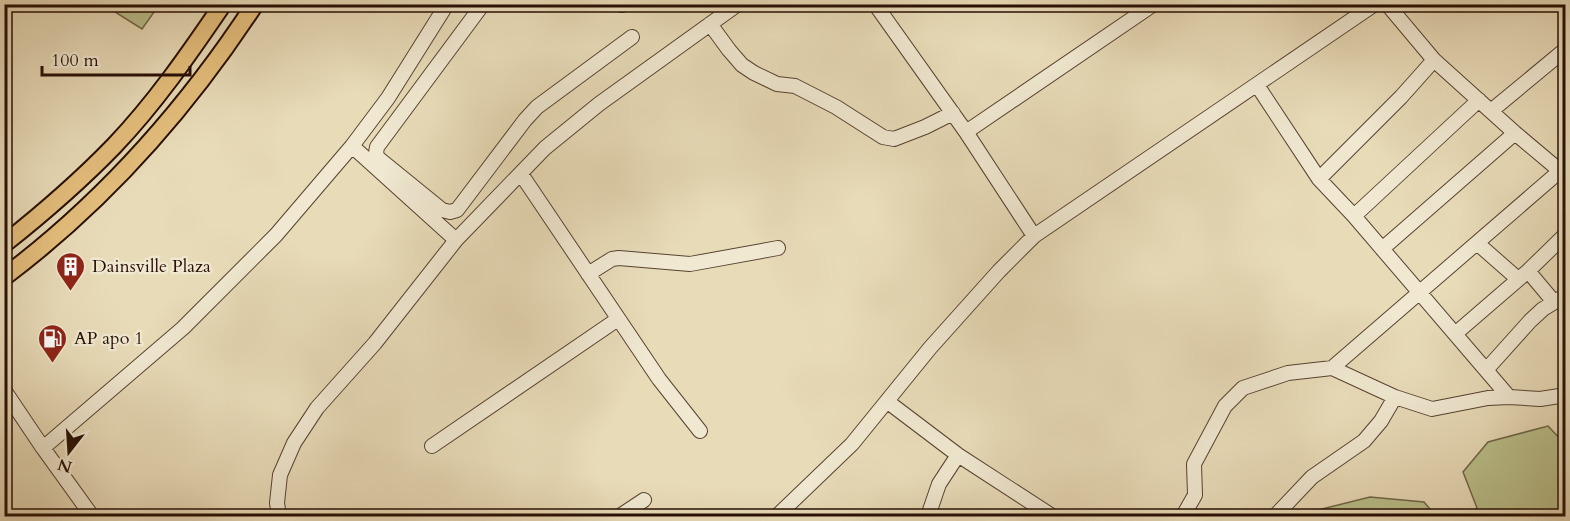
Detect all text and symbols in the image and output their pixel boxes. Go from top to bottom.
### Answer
scale bar [42,39,190,77]
text: 100 m [51,48,99,73]
building icon: Dainsville Plaza [55,250,87,292]
place label: Dainsville Plaza [92,254,211,279]
fuel station icon: AP apo 1 [37,322,69,364]
place label: AP apo 1 [74,326,143,351]
north arrow [39,422,99,482]
text: N [55,453,75,478]

